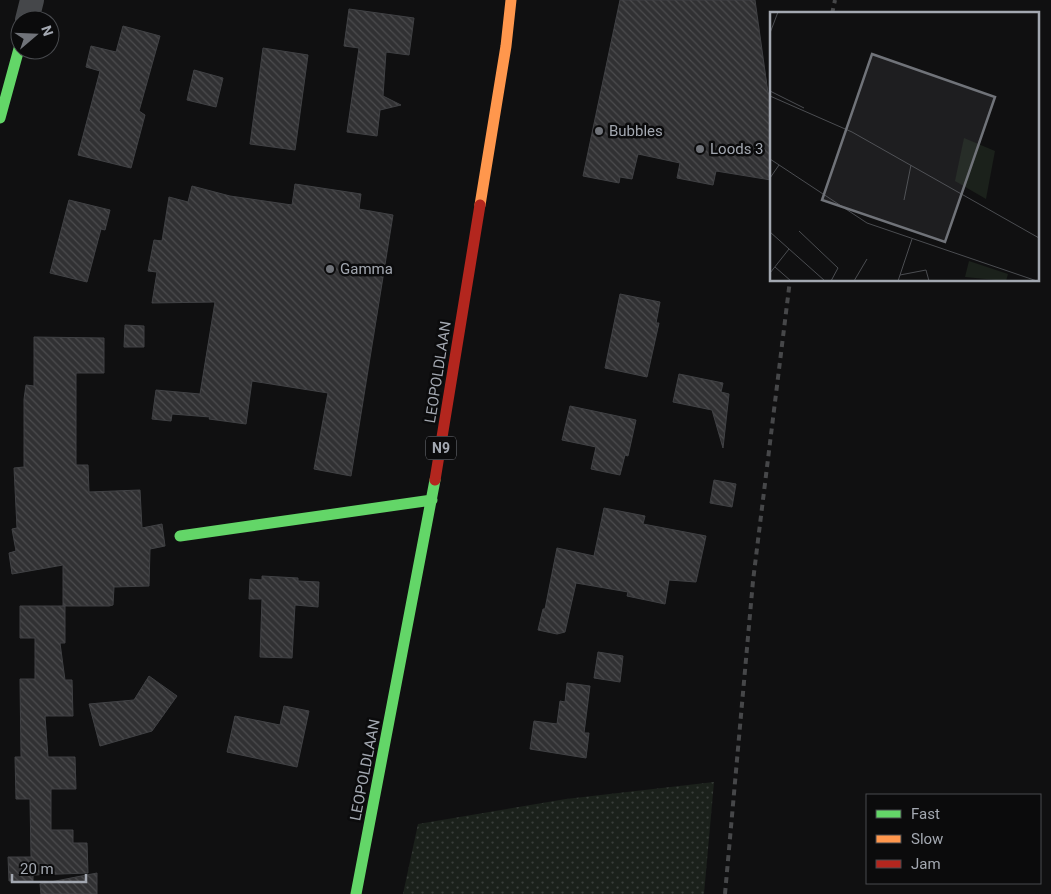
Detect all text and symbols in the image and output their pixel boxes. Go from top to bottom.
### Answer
north arrow [10,10,60,60]
inset map [770,12,1038,281]
text: N [38,23,56,38]
place label: Bubbles [609,122,663,140]
marker: Bubbles [593,125,605,137]
place label: Loods 3 [710,140,764,158]
marker: Loods 3 [694,143,706,155]
place label: Gamma [340,260,393,278]
marker: Gamma [324,263,336,275]
street label: LEOPOLDLAAN [421,320,455,424]
road number: N9 [426,436,456,459]
street label: LEOPOLDLAAN [346,718,384,822]
legend [866,794,1041,884]
text: Fast [911,805,940,823]
text: Slow [911,830,943,848]
scale bar [12,852,86,884]
text: Jam [911,855,941,873]
text: 20 m [20,860,54,878]

